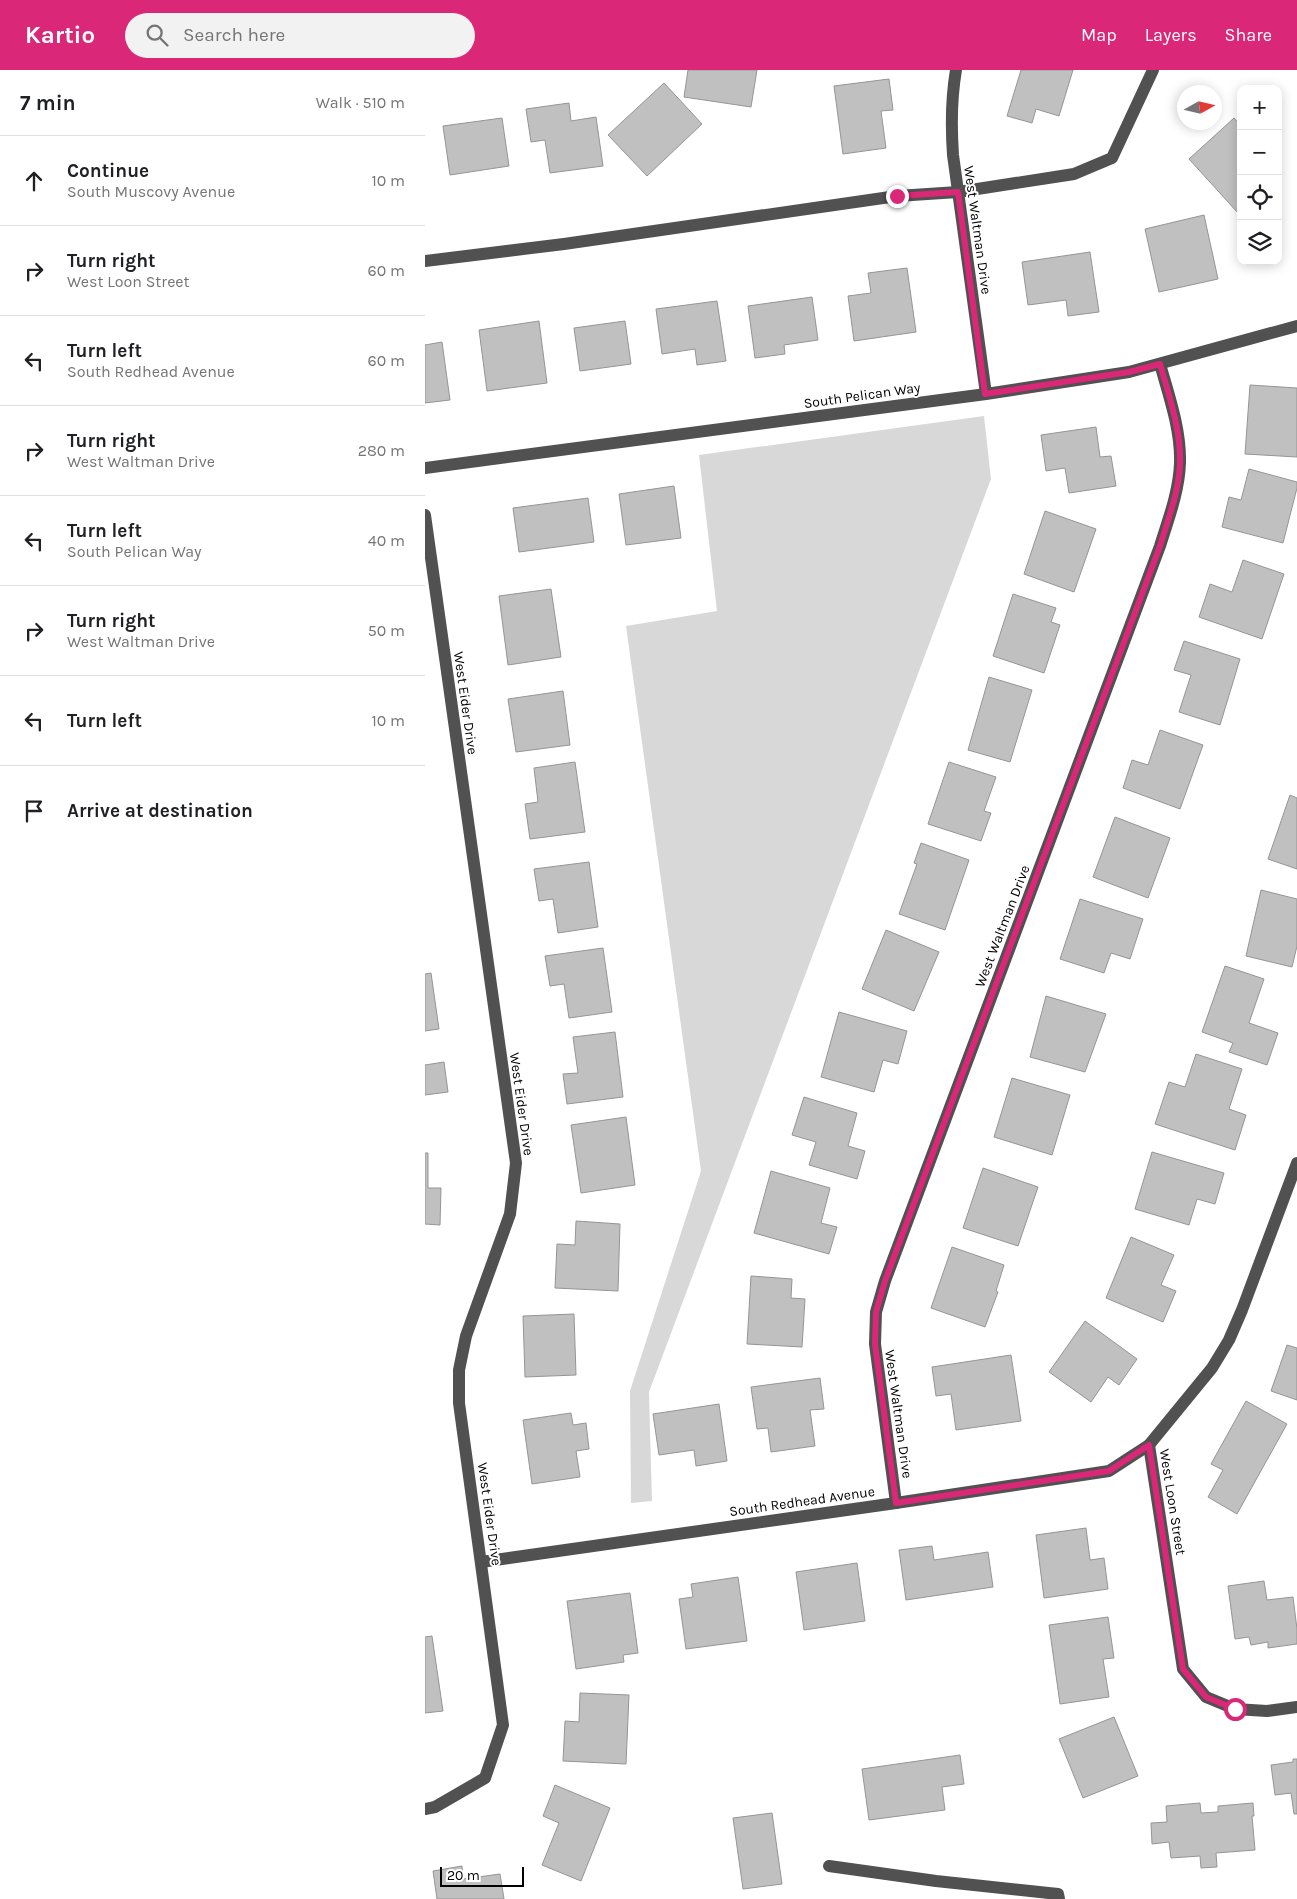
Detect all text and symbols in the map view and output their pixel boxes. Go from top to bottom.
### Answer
search box [125,13,475,58]
text: Kartio [25,21,95,49]
icon: search [143,21,171,49]
text: Search here [183,24,285,46]
text: Map [1081,24,1117,46]
text: Layers [1145,24,1197,46]
text: Share [1225,24,1272,46]
north arrow [1177,85,1222,130]
map controls [1237,85,1282,265]
button: + [1237,85,1282,130]
text: 7 min [20,91,76,115]
text: Walk · 510 m [316,93,405,112]
button: − [1237,130,1282,175]
text: Continue [67,160,149,182]
street label: West Waltman Drive [960,165,995,295]
icon: ahead [20,167,48,195]
text: 10 m [371,171,405,190]
button: locate [1237,175,1282,220]
text: South Muscovy Avenue [67,182,235,201]
route end [886,185,909,208]
button: layers [1237,220,1282,265]
text: Turn right [67,250,156,272]
icon: right [20,257,48,285]
text: 60 m [368,261,405,280]
text: West Loon Street [67,272,190,291]
text: Turn left [67,340,142,362]
icon: left [20,347,48,375]
text: 60 m [368,351,405,370]
text: South Redhead Avenue [67,362,235,381]
street label: South Pelican Way [803,379,922,412]
text: Turn right [67,430,156,452]
icon: right [20,437,48,465]
text: 280 m [358,441,405,460]
text: West Waltman Drive [67,452,215,471]
text: Turn left [67,520,142,542]
icon: left [20,527,48,555]
text: 40 m [368,531,405,550]
text: South Pelican Way [67,542,201,561]
text: Turn right [67,610,156,632]
icon: right [20,617,48,645]
text: 50 m [368,621,405,640]
text: West Waltman Drive [67,632,215,651]
street label: West Eider Drive [450,650,481,756]
icon: left [20,707,48,735]
text: Turn left [67,710,142,732]
text: 10 m [371,711,405,730]
icon: arrive [20,797,48,825]
text: Arrive at destination [67,800,253,822]
street label: West Waltman Drive [971,863,1034,990]
street label: West Eider Drive [506,1051,537,1157]
street label: West Waltman Drive [881,1349,916,1479]
street label: West Loon Street [1156,1448,1189,1556]
street label: West Eider Drive [474,1461,505,1567]
street label: South Redhead Avenue [728,1483,876,1520]
route start [1224,1698,1247,1721]
scale bar [440,1864,524,1887]
text: 20 m [447,1867,480,1884]

